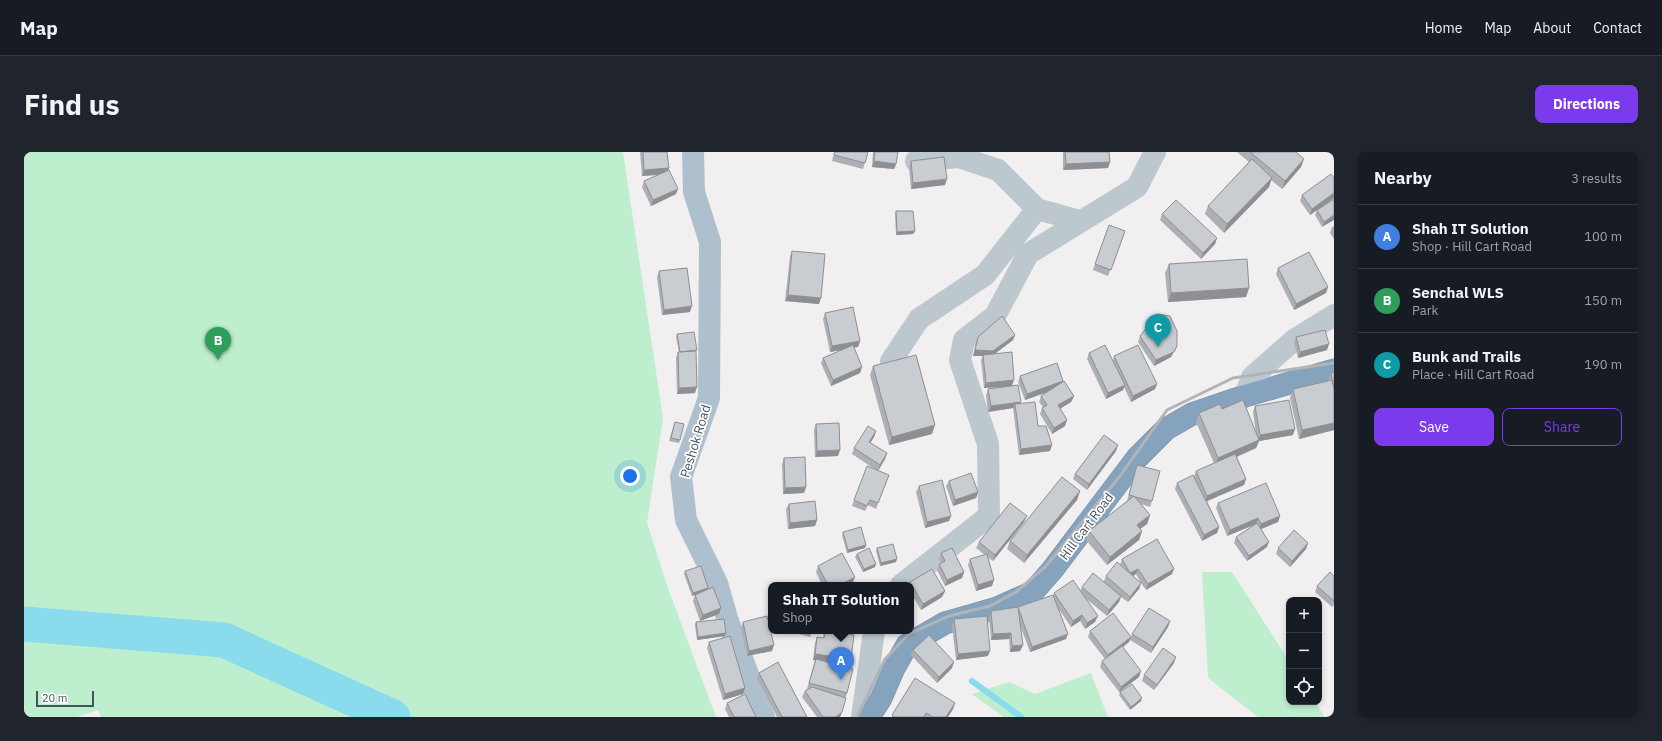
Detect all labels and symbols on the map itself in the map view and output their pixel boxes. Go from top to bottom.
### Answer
pin: C [1145,314,1171,347]
pin: B [205,327,231,360]
street label: Peshok Road [676,403,715,480]
your location [620,466,640,486]
street label: Hill Cart Road [1056,489,1117,563]
pin: A [828,647,854,680]
scale bar [36,689,94,708]

